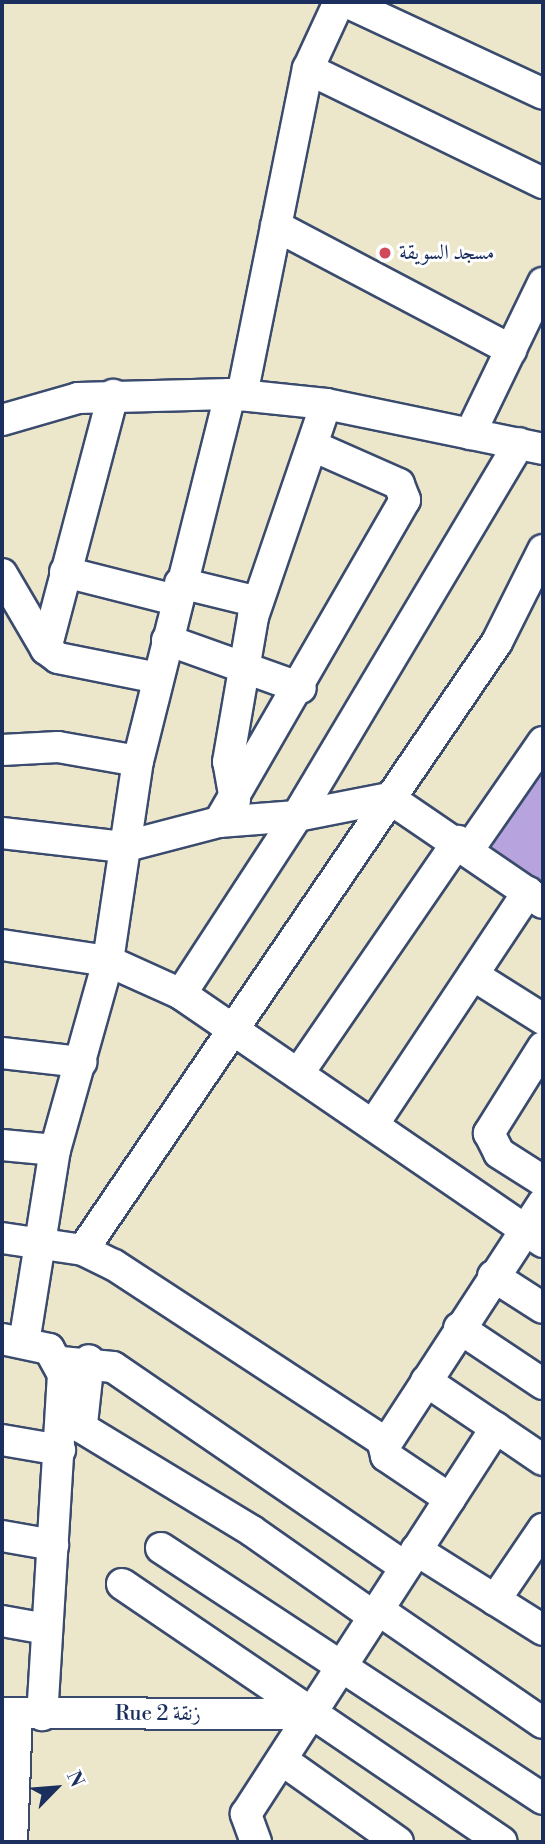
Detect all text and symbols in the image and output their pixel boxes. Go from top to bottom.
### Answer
place label: مسجد السويقة [399,240,494,266]
marker: مسجد السويقة [377,245,393,261]
street label: Rue 2 زنقة [115,1701,201,1727]
north arrow [21,1753,91,1823]
text: N [61,1767,89,1791]

